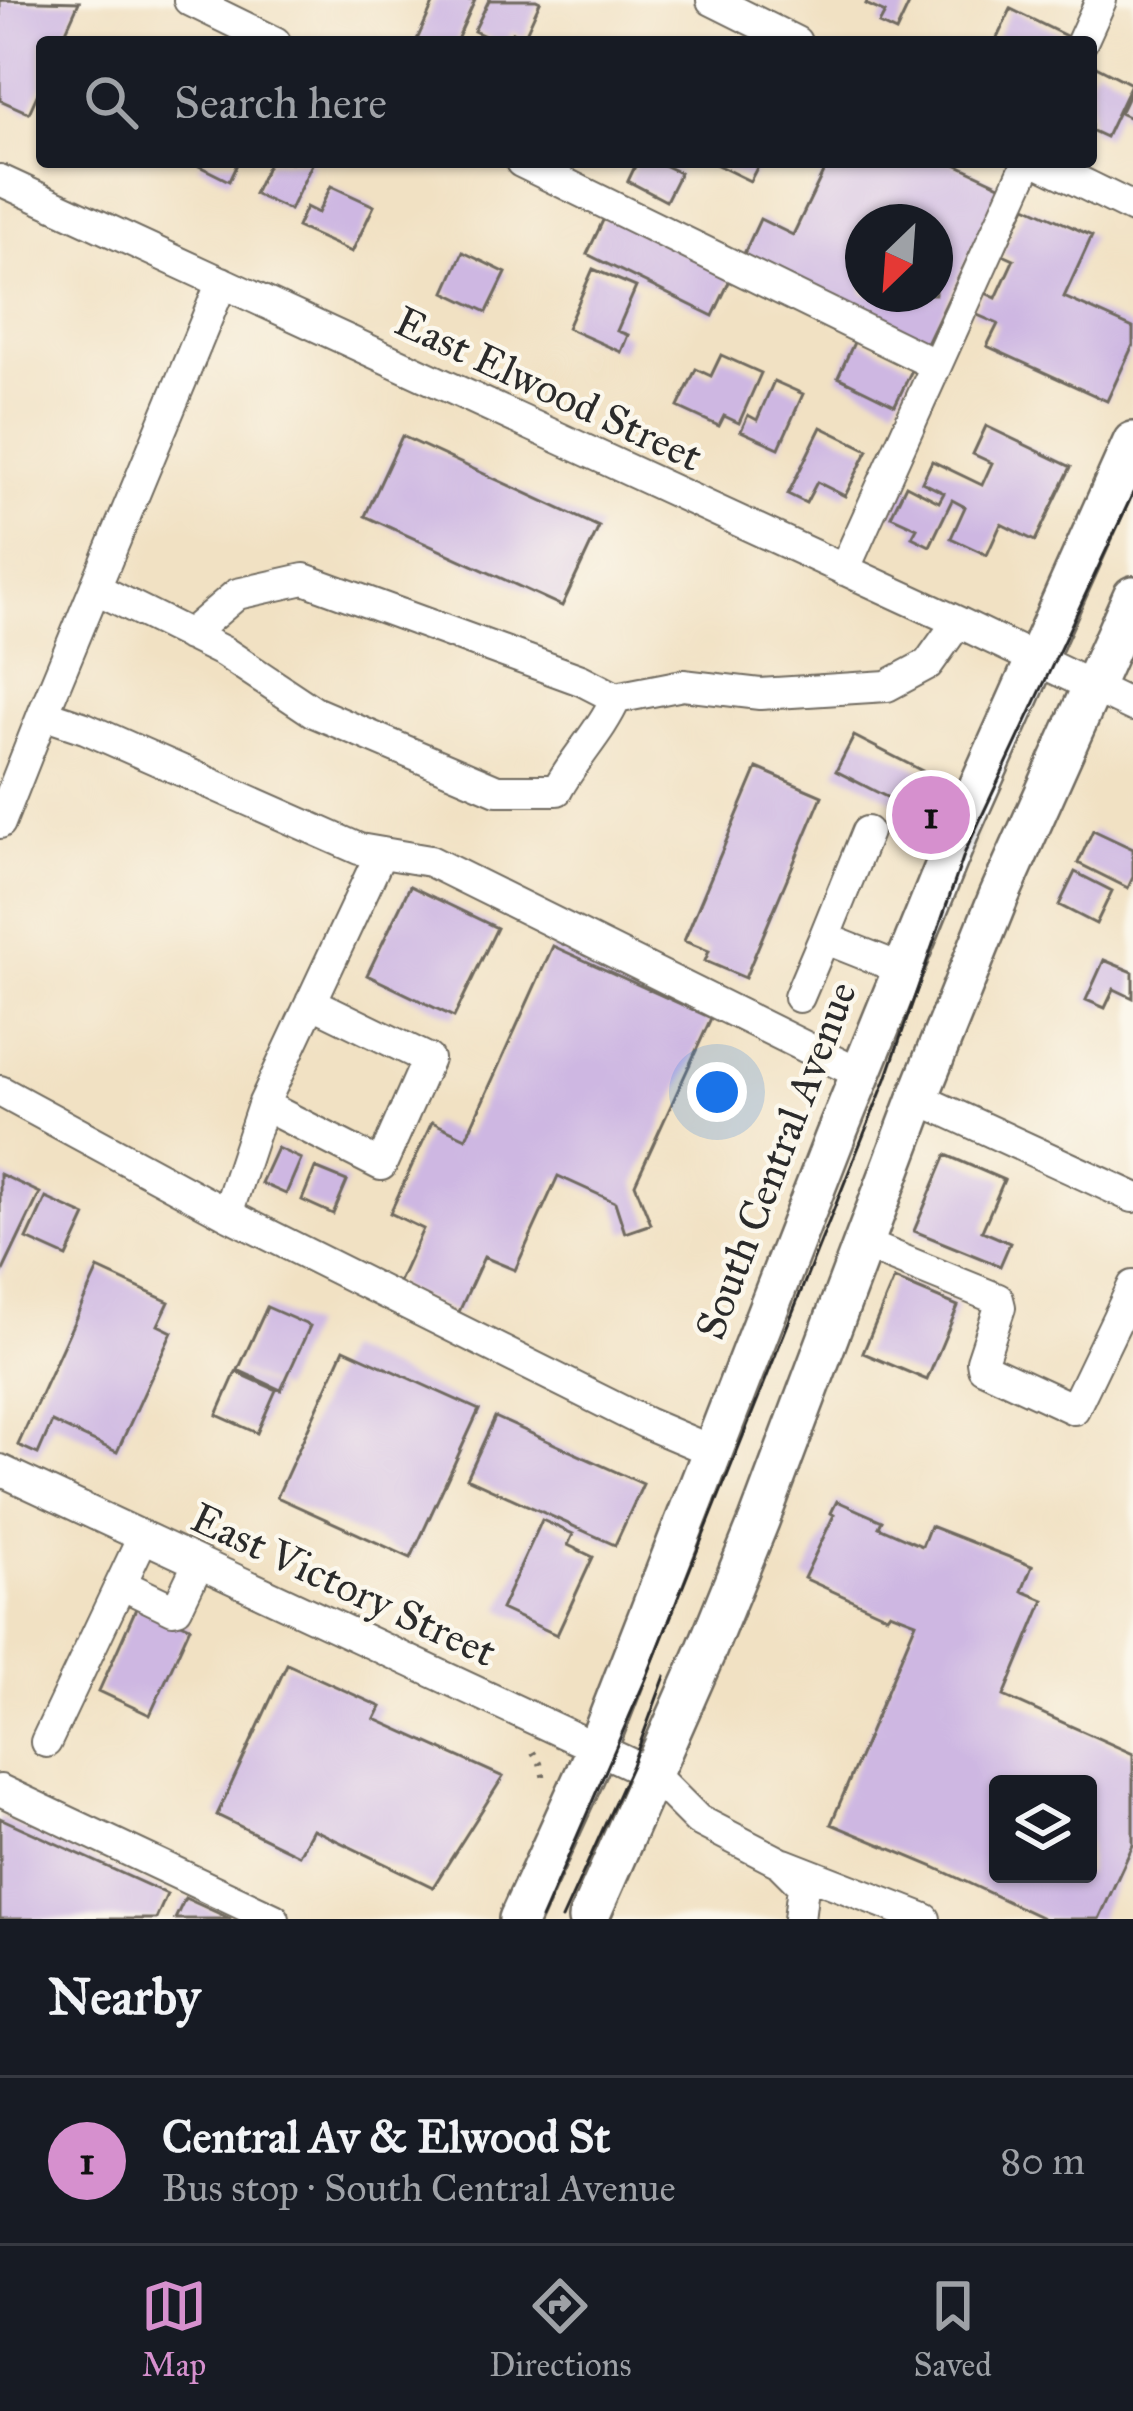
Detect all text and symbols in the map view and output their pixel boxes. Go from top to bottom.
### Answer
search box [36,36,1097,168]
icon: search [78,69,144,135]
text: Search here [174,75,387,130]
north arrow [845,204,953,312]
street label: East Elwood Street [387,295,710,483]
pin: 1 [892,770,970,860]
street label: South Central Avenue [684,974,868,1347]
your location [687,1062,747,1122]
street label: East Victory Street [183,1492,504,1678]
map controls [989,1775,1097,1883]
button: layers [989,1775,1097,1883]
text: Nearby [48,1966,200,2028]
text: Central Av & Elwood St [162,2109,610,2164]
text: 1 [79,2137,95,2185]
text: 80 m [1000,2137,1085,2185]
text: Bus stop · South Central Avenue [162,2164,676,2212]
tab: Map [141,2273,207,2385]
tab: Directions [489,2273,631,2385]
tab: Saved [914,2273,992,2385]

